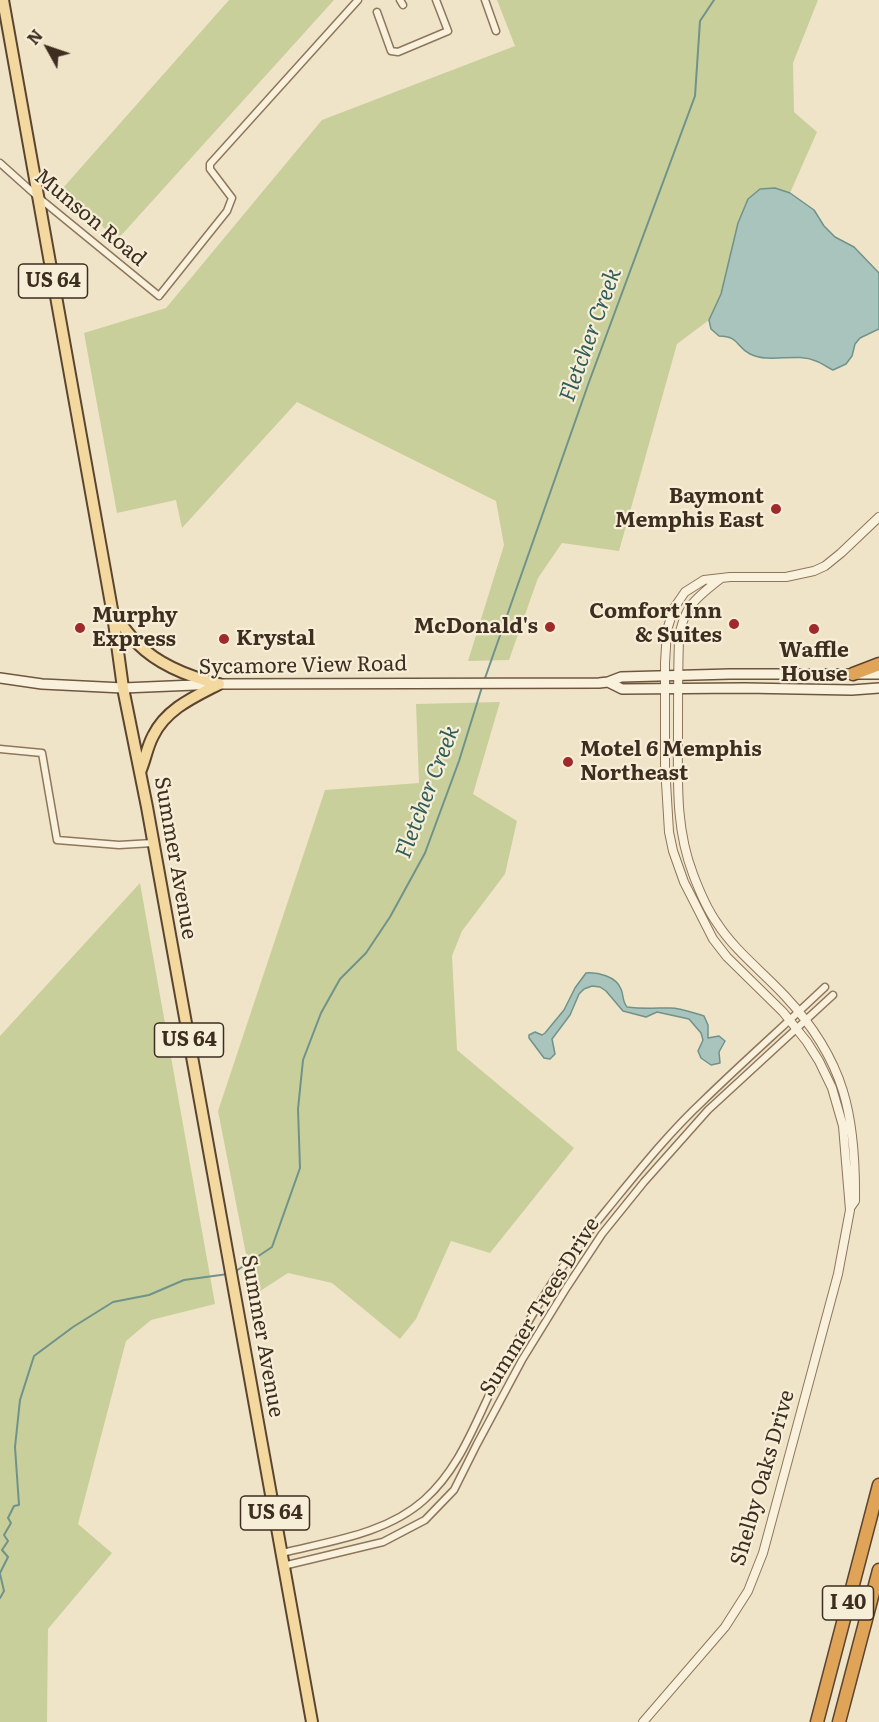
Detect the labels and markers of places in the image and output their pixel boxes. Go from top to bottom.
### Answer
place label: Baymont Memphis East [615,484,764,534]
marker: Baymont Memphis East [769,502,783,516]
place label: Comfort Inn & Suites [589,599,722,649]
place label: Murphy Express [92,603,178,653]
place label: McDonald's [414,614,538,640]
marker: Comfort Inn & Suites [727,617,741,631]
marker: McDonald's [543,620,557,634]
marker: Murphy Express [73,621,87,635]
marker: Waffle House [807,622,821,636]
place label: Krystal [236,626,315,652]
marker: Krystal [217,632,231,646]
place label: Waffle House [779,638,849,688]
place label: Motel 6 Memphis Northeast [580,737,762,787]
marker: Motel 6 Memphis Northeast [561,755,575,769]

